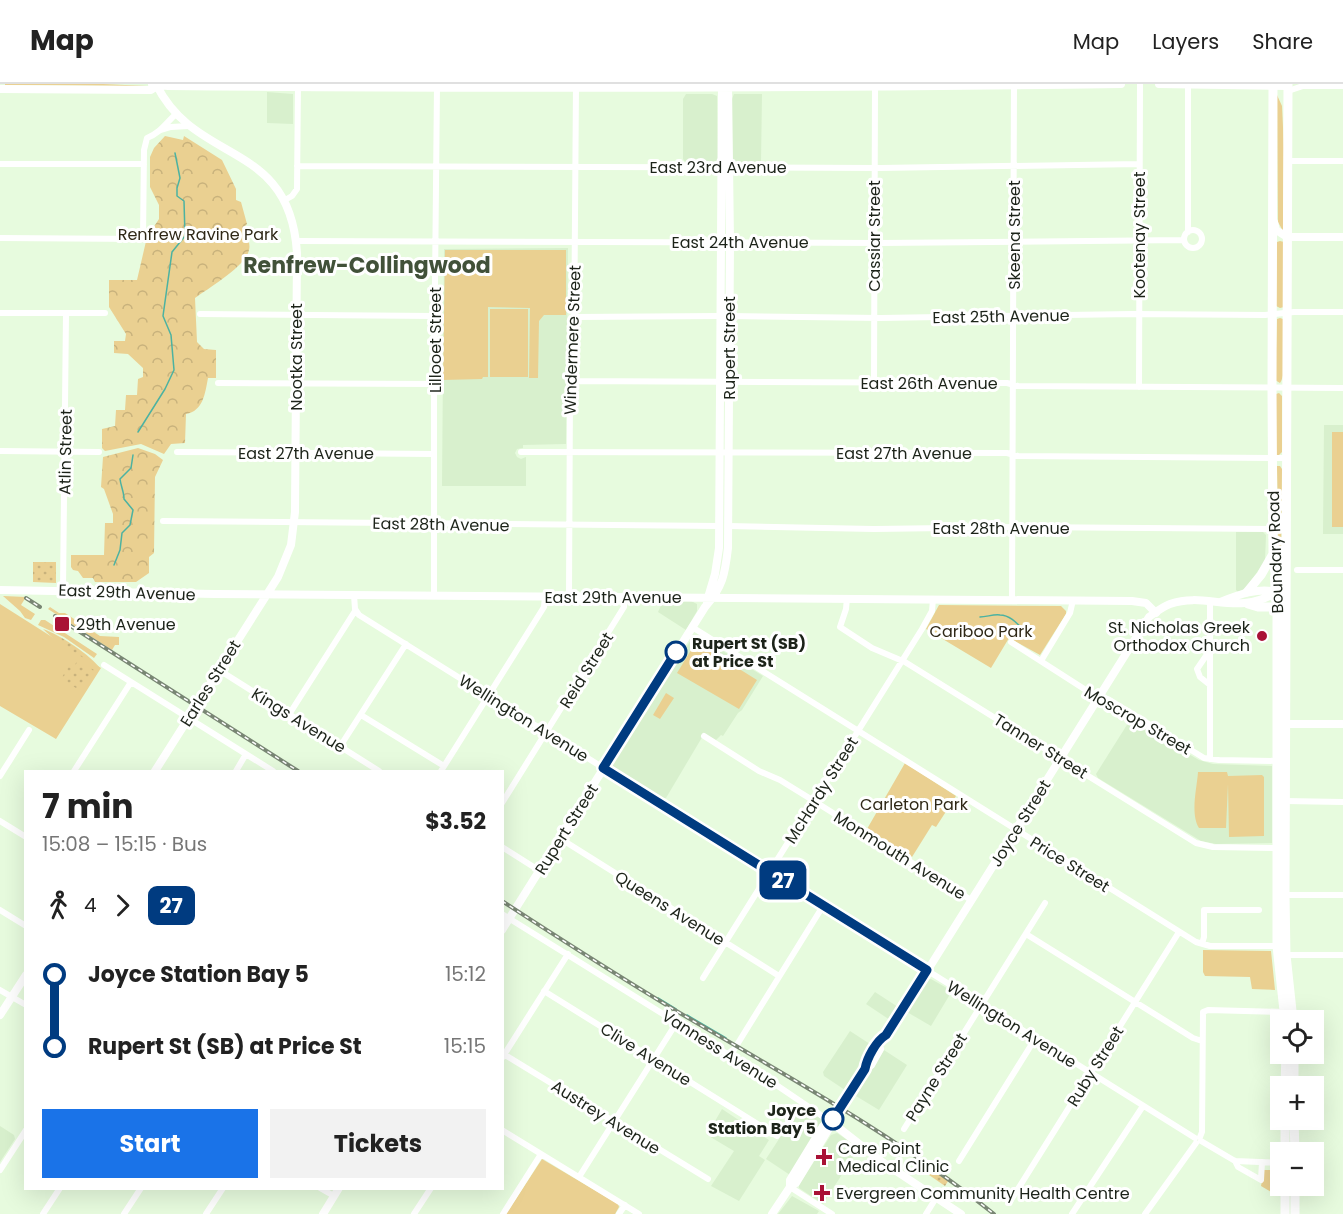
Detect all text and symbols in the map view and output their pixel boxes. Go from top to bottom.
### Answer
text: Map [30,21,94,60]
text: Map [1073,27,1119,56]
text: Layers [1152,27,1219,56]
text: Share [1252,27,1313,56]
street label: East 23rd Avenue [649,156,787,179]
street label: Kootenay Street [1128,171,1151,299]
street label: Cassiar Street [863,180,886,292]
street label: Skeena Street [1003,180,1026,290]
park label: Renfrew Ravine Park [118,223,279,246]
street label: East 24th Avenue [671,231,809,254]
district label: Renfrew-Collingwood [243,250,491,281]
street label: Windermere Street [558,265,587,415]
street label: Lillooet Street [424,287,447,393]
street label: Rupert Street [718,296,741,400]
street label: Nootka Street [285,303,308,411]
street label: East 25th Avenue [932,304,1070,329]
street label: East 26th Avenue [860,372,998,395]
street label: Atlin Street [53,409,78,495]
street label: East 27th Avenue [238,442,374,465]
street label: East 27th Avenue [836,442,972,465]
street label: Boundary Road [1262,490,1289,614]
street label: East 28th Avenue [372,512,510,537]
street label: East 28th Avenue [932,517,1070,540]
street label: East 29th Avenue [58,579,196,606]
street label: East 29th Avenue [544,586,682,609]
place label: 29th Avenue [76,613,176,636]
marker: 29th Avenue [53,615,71,633]
place label: St. Nicholas Greek Orthodox Church [1108,616,1251,657]
park label: Cariboo Park [930,620,1033,643]
street label: Reid Street [554,628,619,713]
marker: St. Nicholas Greek Orthodox Church [1255,629,1269,643]
place label: Rupert St (SB) at Price St [692,632,806,673]
street label: Earles Street [175,635,246,731]
marker: Rupert St (SB) at Price St [665,641,687,663]
street label: Wellington Avenue [454,669,593,768]
street label: Moscrop Street [1080,680,1196,761]
street label: Kings Avenue [247,682,350,759]
street label: Tanner Street [989,708,1092,785]
street label: McHardy Street [779,732,864,848]
street label: Joyce Street [985,775,1056,871]
street label: Rupert Street [529,779,604,879]
text: 7 min [42,783,134,830]
park label: Carleton Park [860,793,969,816]
street label: Monmouth Avenue [829,805,970,905]
text: $3.52 [425,806,486,837]
text: 15:08 – 15:15 · Bus [42,830,207,858]
street label: Price Street [1026,831,1114,898]
line badge: 27 [756,860,810,900]
street label: Queens Avenue [610,865,729,952]
text: 27 [771,866,795,895]
icon: walk [42,889,75,922]
icon: forward [106,889,139,922]
text: 4 [84,891,97,919]
text: 27 [160,891,183,920]
text: Joyce Station Bay 5 [88,959,309,990]
text: 15:12 [445,960,486,988]
street label: Wellington Avenue [942,975,1081,1074]
street label: Vanness Avenue [657,1004,782,1094]
map controls [1270,1010,1324,1196]
button: locate [1270,1010,1324,1064]
street label: Clive Avenue [596,1017,696,1092]
street label: Ruby Street [1062,1021,1129,1111]
street label: Payne Street [900,1028,973,1126]
text: Rupert St (SB) at Price St [88,1031,362,1062]
text: 15:15 [444,1032,486,1060]
street label: Austrey Avenue [547,1075,665,1160]
button: + [1270,1076,1324,1130]
place label: Joyce Station Bay 5 [708,1099,816,1140]
marker: Joyce Station Bay 5 [822,1108,844,1130]
button: Start [42,1109,258,1178]
button: Tickets [270,1109,486,1178]
place label: Care Point Medical Clinic [838,1137,950,1178]
button: − [1270,1142,1324,1196]
marker: Care Point Medical Clinic [815,1148,833,1166]
place label: Evergreen Community Health Centre [836,1182,1130,1205]
marker: Evergreen Community Health Centre [813,1184,831,1202]

